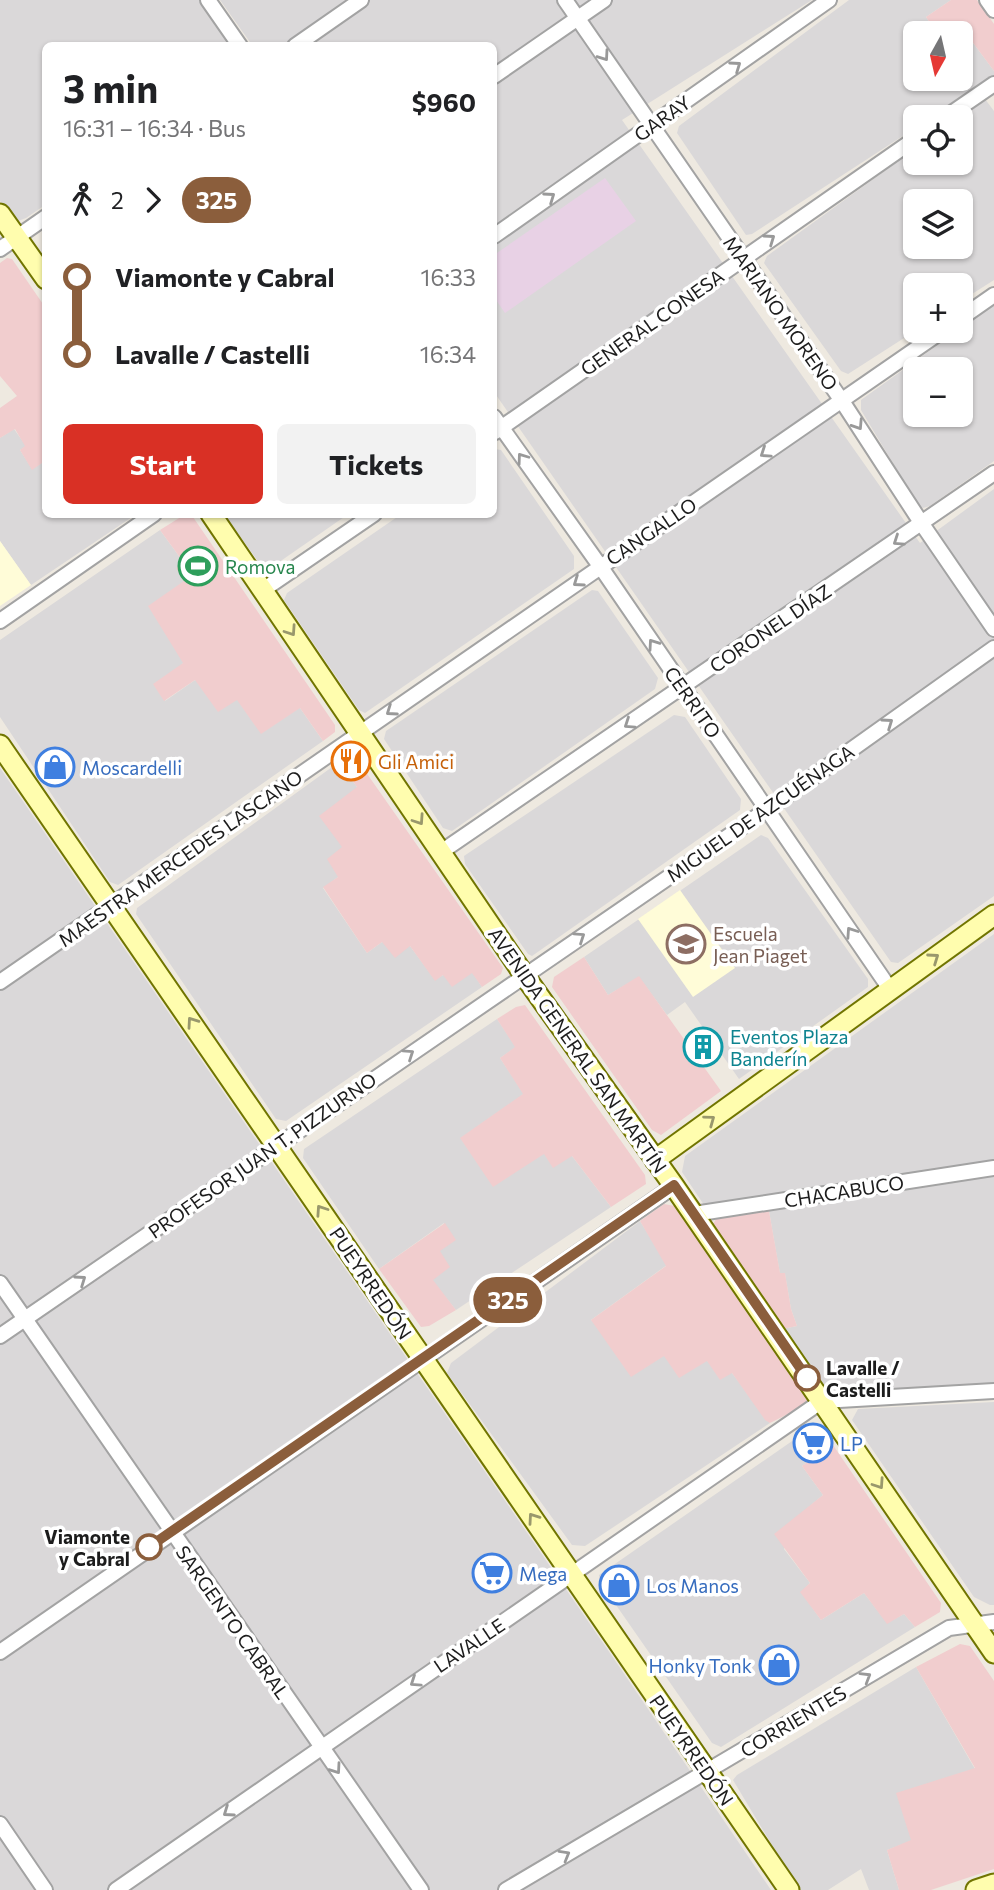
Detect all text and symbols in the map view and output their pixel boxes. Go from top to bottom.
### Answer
north arrow [903,21,973,91]
map controls [903,21,973,427]
one-way arrow [596,48,608,61]
one-way arrow [728,62,741,74]
text: 3 min [63,64,158,111]
text: $960 [412,86,476,117]
street label: GARAY [629,90,695,146]
button: locate [903,105,973,175]
text: 16:31 – 16:34 · Bus [63,114,246,142]
icon: walk [63,181,101,219]
icon: forward [134,181,172,219]
text: 325 [196,185,237,214]
text: 2 [111,186,124,214]
button: layers [903,189,973,259]
one-way arrow [542,192,555,205]
street label: MARIANO MORENO [719,231,843,395]
one-way arrow [762,235,775,247]
text: Viamonte y Cabral [115,261,335,292]
text: 16:33 [421,263,476,291]
street label: GENERAL CONESA [576,264,728,380]
button: + [903,273,973,343]
text: Lavalle / Castelli [115,338,310,369]
text: 16:34 [420,340,476,368]
button: − [903,357,973,427]
one-way arrow [849,418,862,431]
button: Start [63,424,263,504]
button: Tickets [277,424,476,504]
one-way arrow [760,445,773,457]
one-way arrow [518,453,530,466]
street label: CANGALLO [601,492,701,570]
one-way arrow [893,533,906,545]
sports icon: Romova [177,545,219,587]
place label: Romova [225,555,296,578]
one-way arrow [573,574,586,586]
street label: CORONEL DÍAZ [705,579,835,677]
one-way arrow [283,624,296,637]
one-way arrow [649,639,661,652]
street label: CERRITO [660,662,726,742]
one-way arrow [386,703,399,715]
one-way arrow [624,716,637,728]
one-way arrow [880,719,893,732]
street label: MIGUEL DE AZCUÉNAGA [662,739,858,887]
restaurant icon: Gli Amici [330,740,372,782]
shop icon: Moscardelli [34,746,76,788]
place label: Gli Amici [378,750,454,773]
place label: Moscardelli [82,756,182,779]
street label: MAESTRA MERCEDES LASCANO [54,765,306,951]
one-way arrow [411,812,423,825]
place label: Escuela Jean Piaget [713,922,808,967]
street label: AVENIDA GENERAL SAN MARTÍN [484,923,672,1177]
school or university icon: Escuela Jean Piaget [665,923,707,965]
one-way arrow [846,927,859,940]
one-way arrow [572,933,585,945]
one-way arrow [926,954,939,966]
one-way arrow [188,1017,200,1030]
place label: Eventos Plaza Banderín [730,1025,848,1070]
building icon: Eventos Plaza Banderín [682,1026,724,1068]
one-way arrow [402,1049,415,1062]
street label: PROFESOR JUAN T. PIZZURNO [144,1067,380,1243]
one-way arrow [702,1116,715,1128]
street label: CHACABUCO [783,1170,905,1212]
one-way arrow [317,1205,329,1218]
street label: PUEYRREDÓN [325,1222,418,1343]
one-way arrow [73,1276,86,1288]
line badge: 325 [468,1277,548,1323]
text: 325 [487,1285,529,1314]
place label: Lavalle / Castelli [826,1356,900,1401]
marker: Lavalle / Castelli [794,1365,820,1391]
supermarket icon: LP [792,1422,834,1464]
place label: LP [840,1432,863,1455]
one-way arrow [871,1476,883,1489]
one-way arrow [529,1513,541,1526]
place label: Viamonte y Cabral [44,1525,130,1570]
marker: Viamonte y Cabral [136,1534,162,1560]
street label: SARGENTO CABRAL [171,1541,295,1703]
supermarket icon: Mega [471,1552,513,1594]
place label: Mega [519,1562,567,1585]
shop icon: Los Manos [598,1564,640,1606]
place label: Los Manos [646,1574,739,1597]
street label: LAVALLE [429,1613,509,1677]
shop icon: Honky Tonk [758,1644,800,1686]
place label: Honky Tonk [649,1654,752,1677]
one-way arrow [859,1672,871,1685]
one-way arrow [410,1674,423,1686]
street label: CORRIENTES [736,1680,850,1762]
street label: PUEYRREDÓN [645,1690,740,1810]
one-way arrow [328,1761,340,1774]
one-way arrow [223,1803,236,1816]
one-way arrow [557,1851,570,1864]

